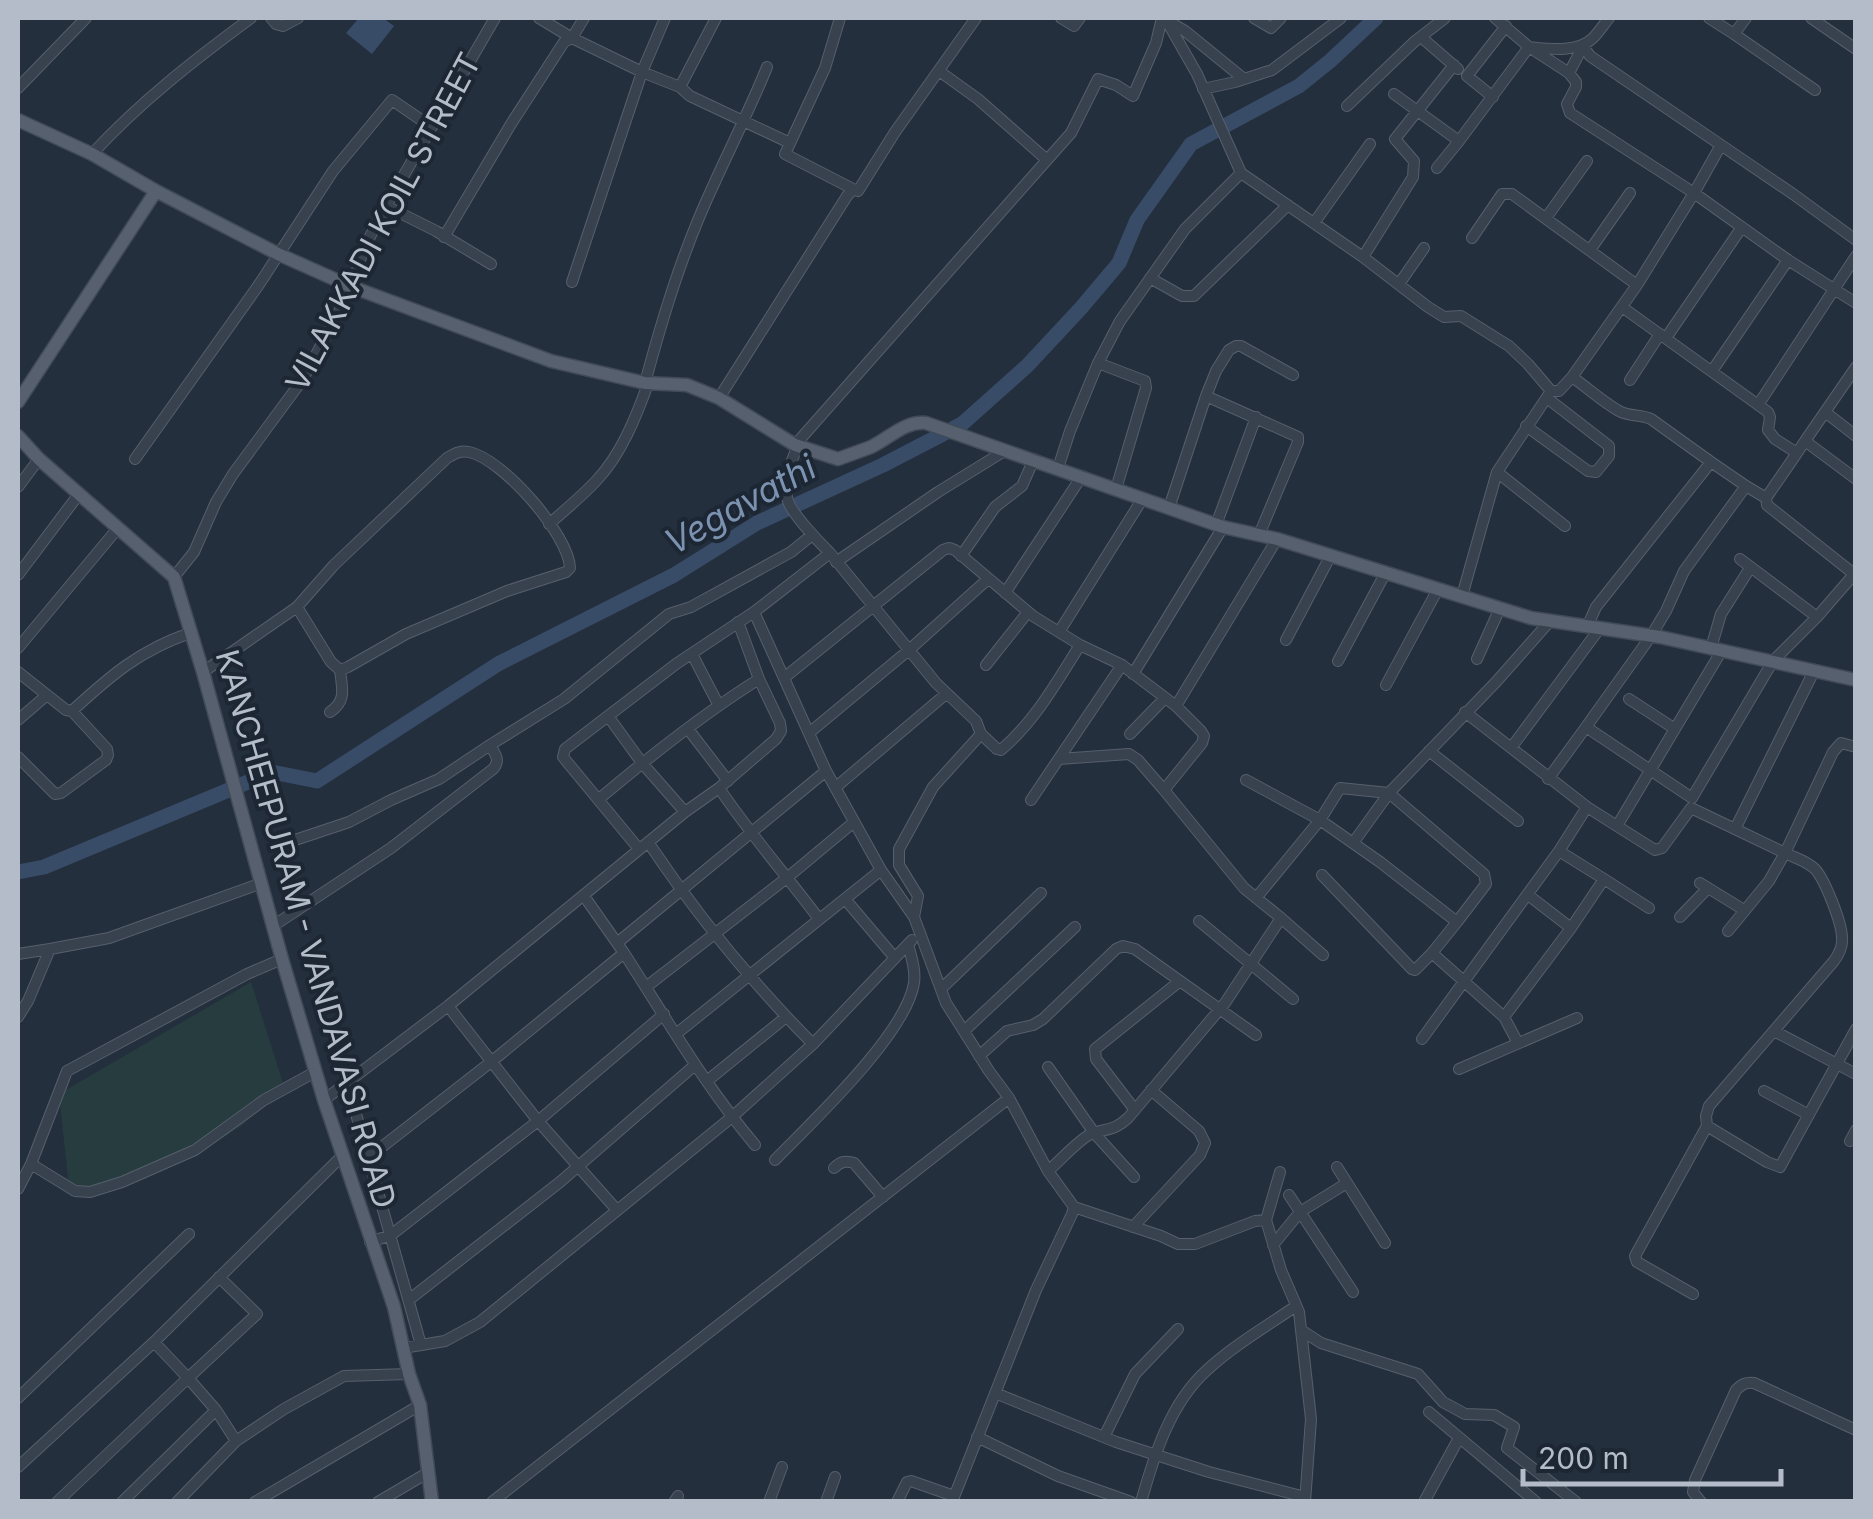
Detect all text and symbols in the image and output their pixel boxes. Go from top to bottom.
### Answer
street label: VILAKKADI KOIL STREET [277,46,489,398]
water label: Vegavathi [657,445,824,563]
street label: KANCHEEPURAM - VANDAVASI ROAD [207,645,405,1213]
scale bar [1523,1424,1780,1486]
text: 200 m [1538,1440,1629,1476]

